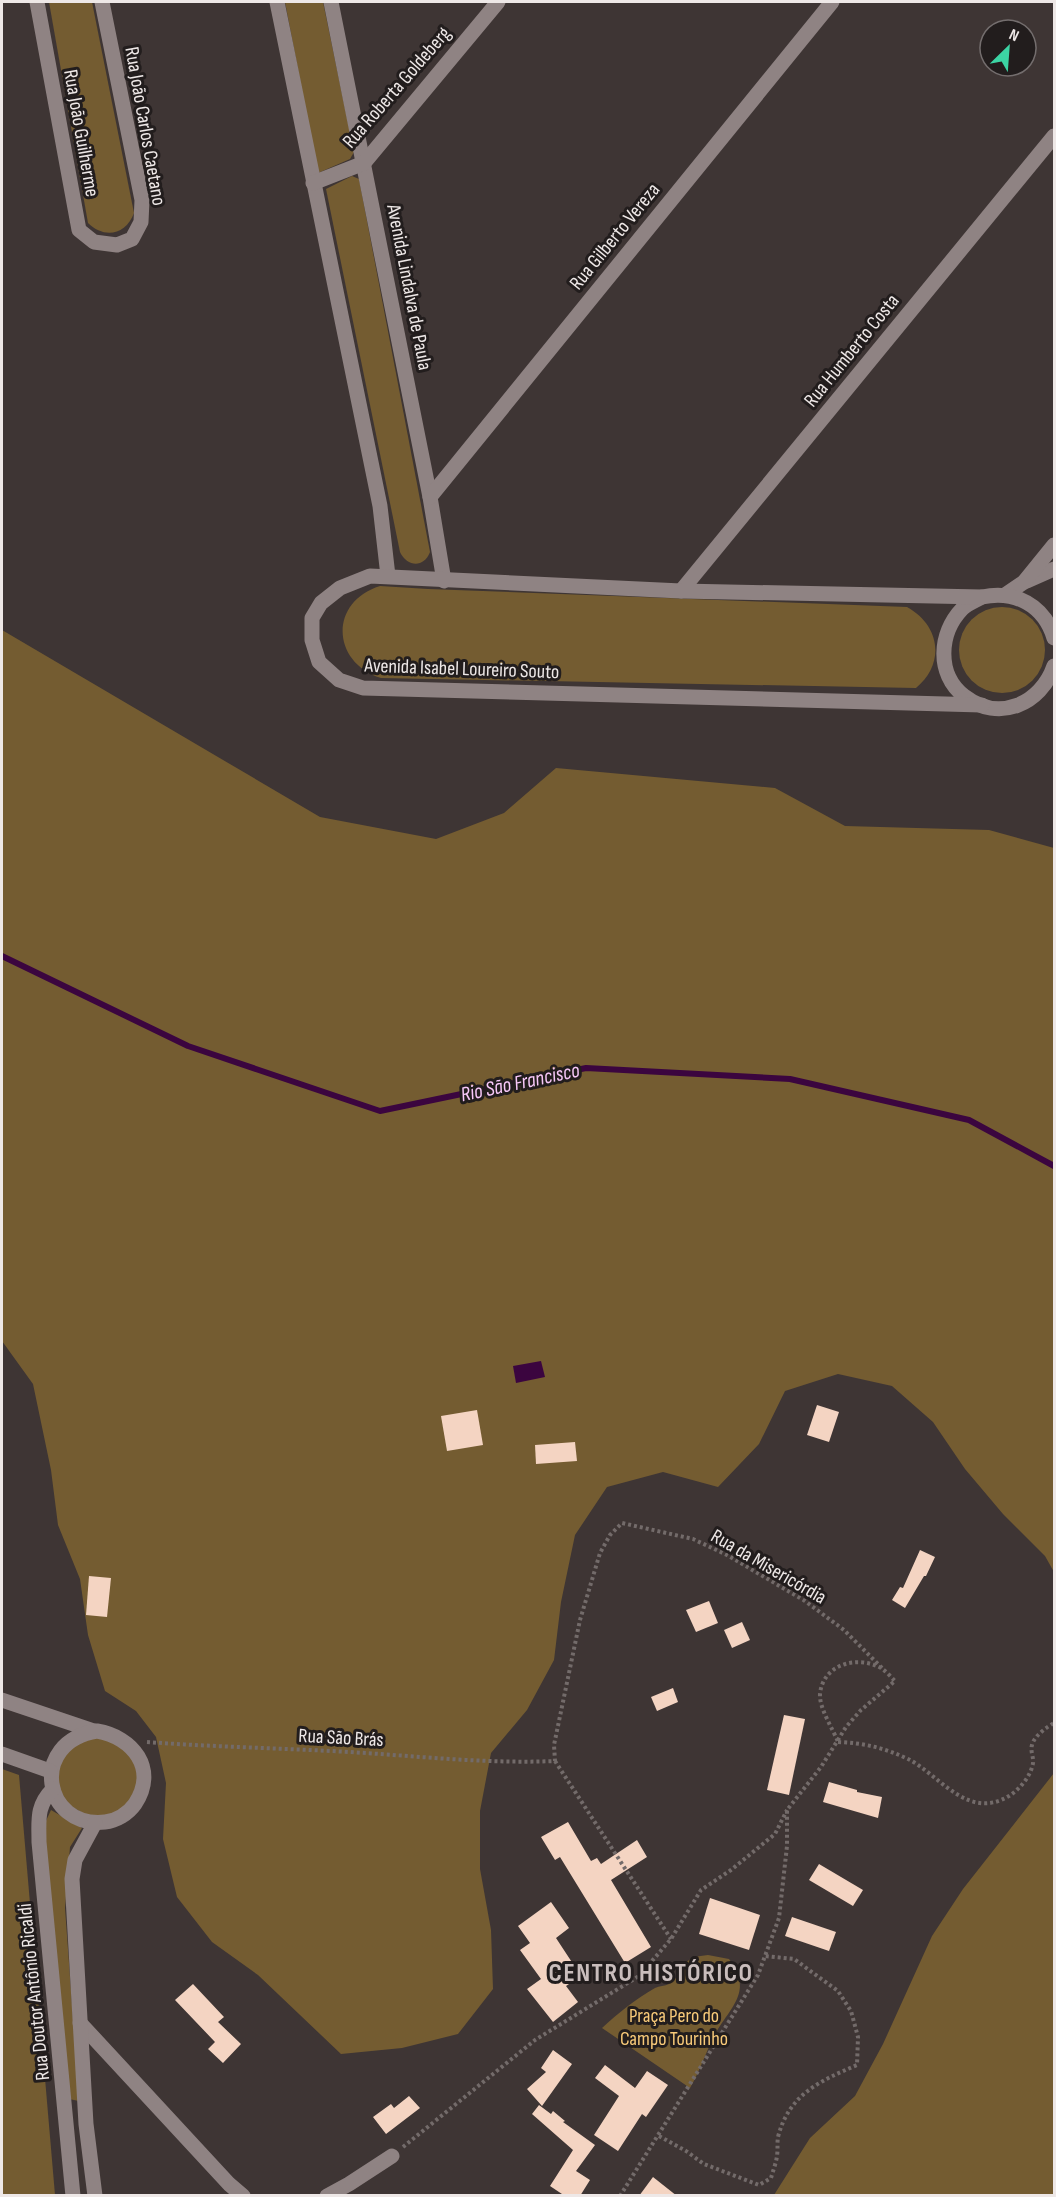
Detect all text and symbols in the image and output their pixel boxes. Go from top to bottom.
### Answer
north arrow [978,18,1038,78]
street label: Rua Roberta Goldeberg [338,22,456,153]
text: N [1006,25,1022,46]
street label: Rua João Carlos Caetano [119,45,171,207]
street label: Rua João Guilherme [58,68,104,199]
street label: Rua Gilberto Vereza [564,178,665,295]
street label: Avenida Lindalva de Paula [381,201,437,372]
street label: Rua Humberto Costa [799,289,905,412]
street label: Avenida Isabel Loureiro Souto [363,654,560,684]
water label: Rio São Francisco [458,1058,582,1107]
street label: Rua da Misericórdia [706,1524,831,1610]
street label: Rua São Brás [298,1724,384,1752]
street label: Rua Doutor Antônio Ricaldi [13,1902,55,2082]
district label: CENTRO HISTÓRICO [549,1958,753,1989]
park label: Praça Pero do Campo Tourinho [620,2004,728,2051]

